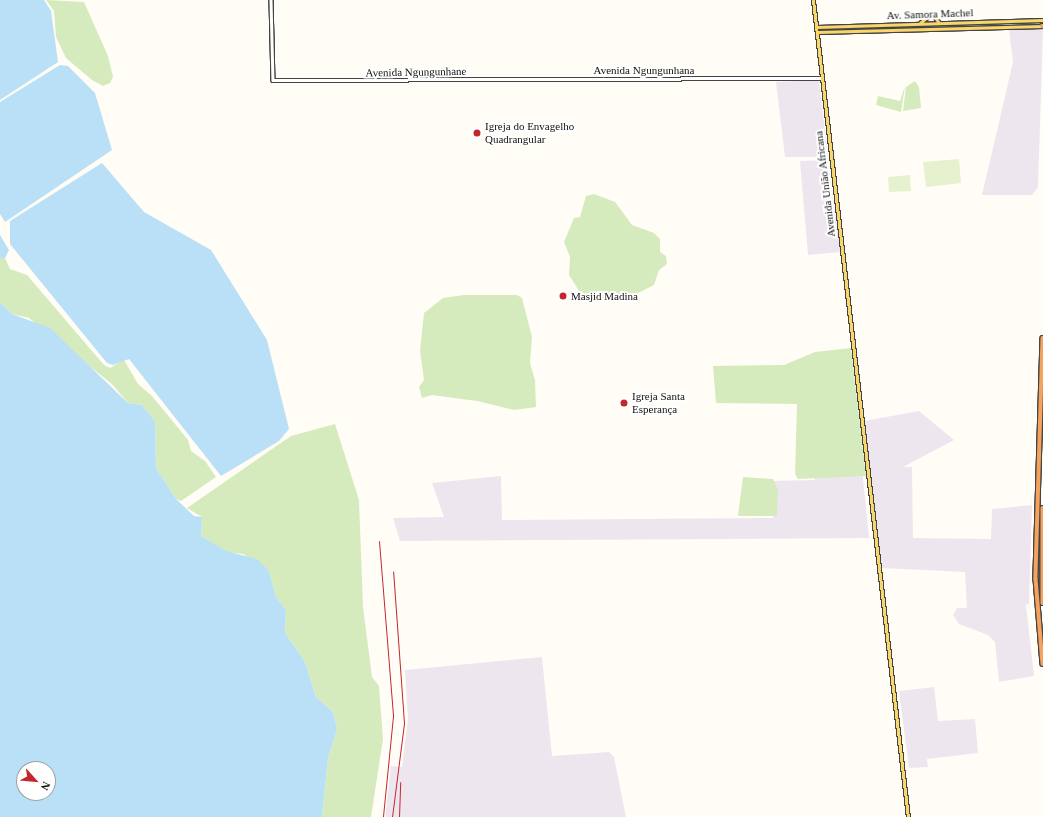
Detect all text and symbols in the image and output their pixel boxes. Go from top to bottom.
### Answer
street label: Av. Samora Machel [886,6,974,22]
street label: Avenida Ngungunhana [594,63,694,77]
street label: Avenida Ngungunhane [365,65,467,79]
place label: Igreja do Envagelho Quadrangular [485,120,574,146]
marker: Igreja do Envagelho Quadrangular [472,128,482,138]
street label: Avenida União Africana [812,130,838,238]
place label: Masjid Madina [571,289,638,303]
marker: Masjid Madina [558,291,568,301]
place label: Igreja Santa Esperança [632,390,685,416]
marker: Igreja Santa Esperança [619,398,629,408]
north arrow [16,761,56,801]
text: N [39,780,53,792]

